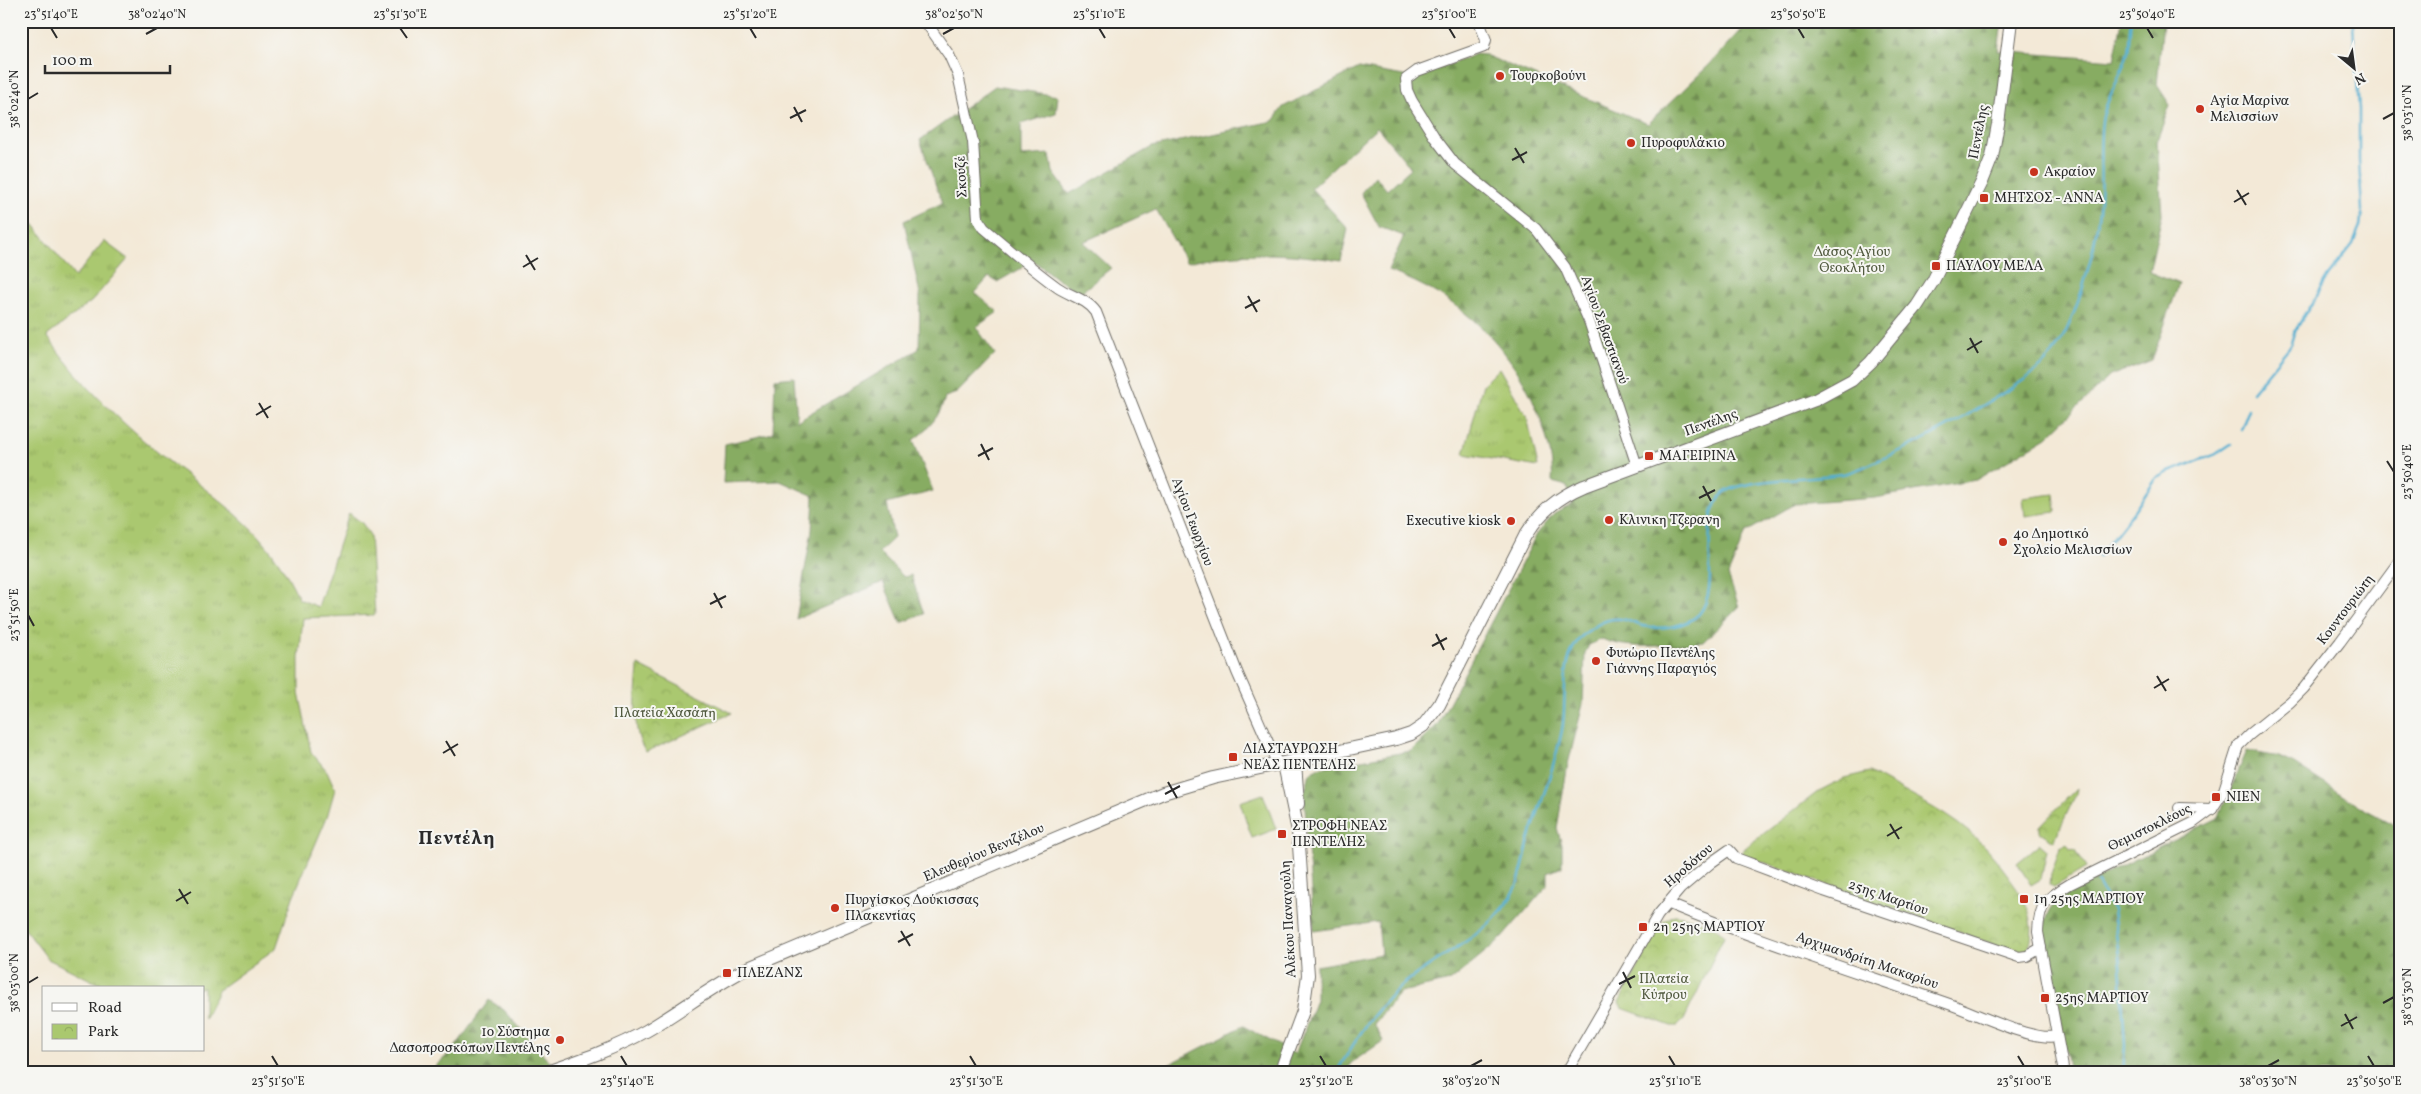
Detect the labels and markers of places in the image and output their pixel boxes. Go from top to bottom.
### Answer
place label: Τουρκοβούνι [1510,67,1587,86]
marker: Τουρκοβούνι [1494,70,1506,82]
place label: Αγία Μαρίνα Μελισσίων [2210,92,2290,127]
marker: Αγία Μαρίνα Μελισσίων [2194,103,2206,115]
place label: Πυροφυλάκιο [1641,134,1725,153]
marker: Πυροφυλάκιο [1625,137,1637,149]
place label: Ακραίον [2044,163,2096,182]
marker: Ακραίον [2028,166,2040,178]
place label: ΜΗΤΣΟΣ - ΑΝΝΑ [1994,189,2104,208]
marker: ΜΗΤΣΟΣ - ΑΝΝΑ [1978,192,1990,204]
place label: ΠΑΥΛΟΥ ΜΕΛΑ [1946,257,2044,276]
marker: ΠΑΥΛΟΥ ΜΕΛΑ [1930,260,1942,272]
place label: ΜΑΓΕΙΡΙΝΑ [1659,447,1736,466]
marker: ΜΑΓΕΙΡΙΝΑ [1643,450,1655,462]
place label: Kλινικη Tζερανη [1619,511,1720,530]
place label: Executive kiosk [1406,512,1501,531]
marker: Kλινικη Tζερανη [1603,514,1615,526]
marker: Executive kiosk [1505,515,1517,527]
place label: 4ο Δημοτικό Σχολείο Μελισσίων [2013,525,2132,560]
marker: 4ο Δημοτικό Σχολείο Μελισσίων [1997,536,2009,548]
place label: Φυτώριο Πεντέλης Γιάννης Παραγιός [1606,644,1717,679]
marker: Φυτώριο Πεντέλης Γιάννης Παραγιός [1590,655,1602,667]
place label: ΔΙΑΣΤΑΥΡΩΣΗ ΝΕΑΣ ΠΕΝΤΕΛΗΣ [1243,740,1356,775]
marker: ΔΙΑΣΤΑΥΡΩΣΗ ΝΕΑΣ ΠΕΝΤΕΛΗΣ [1227,751,1239,763]
place label: ΝΙΕΝ [2226,788,2260,807]
marker: ΝΙΕΝ [2210,791,2222,803]
place label: ΣΤΡΟΦΗ ΝΕΑΣ ΠΕΝΤΕΛΗΣ [1292,817,1387,852]
marker: ΣΤΡΟΦΗ ΝΕΑΣ ΠΕΝΤΕΛΗΣ [1276,828,1288,840]
place label: 1η 25ης ΜΑΡΤΙΟΥ [2034,890,2144,909]
place label: Πυργίσκος Δούκισσας Πλακεντίας [845,891,979,926]
marker: 1η 25ης ΜΑΡΤΙΟΥ [2018,893,2030,905]
marker: Πυργίσκος Δούκισσας Πλακεντίας [829,902,841,914]
place label: 2η 25ης ΜΑΡΤΙΟΥ [1653,918,1766,937]
marker: 2η 25ης ΜΑΡΤΙΟΥ [1637,921,1649,933]
place label: ΠΛΕΖΑΝΣ [737,964,803,983]
marker: ΠΛΕΖΑΝΣ [721,967,733,979]
place label: 25ης ΜΑΡΤΙΟΥ [2055,989,2149,1008]
marker: 25ης ΜΑΡΤΙΟΥ [2039,992,2051,1004]
place label: 1ο Σύστημα Δασοπροσκόπων Πεντέλης [389,1023,551,1058]
marker: 1ο Σύστημα Δασοπροσκόπων Πεντέλης [554,1034,566,1046]

